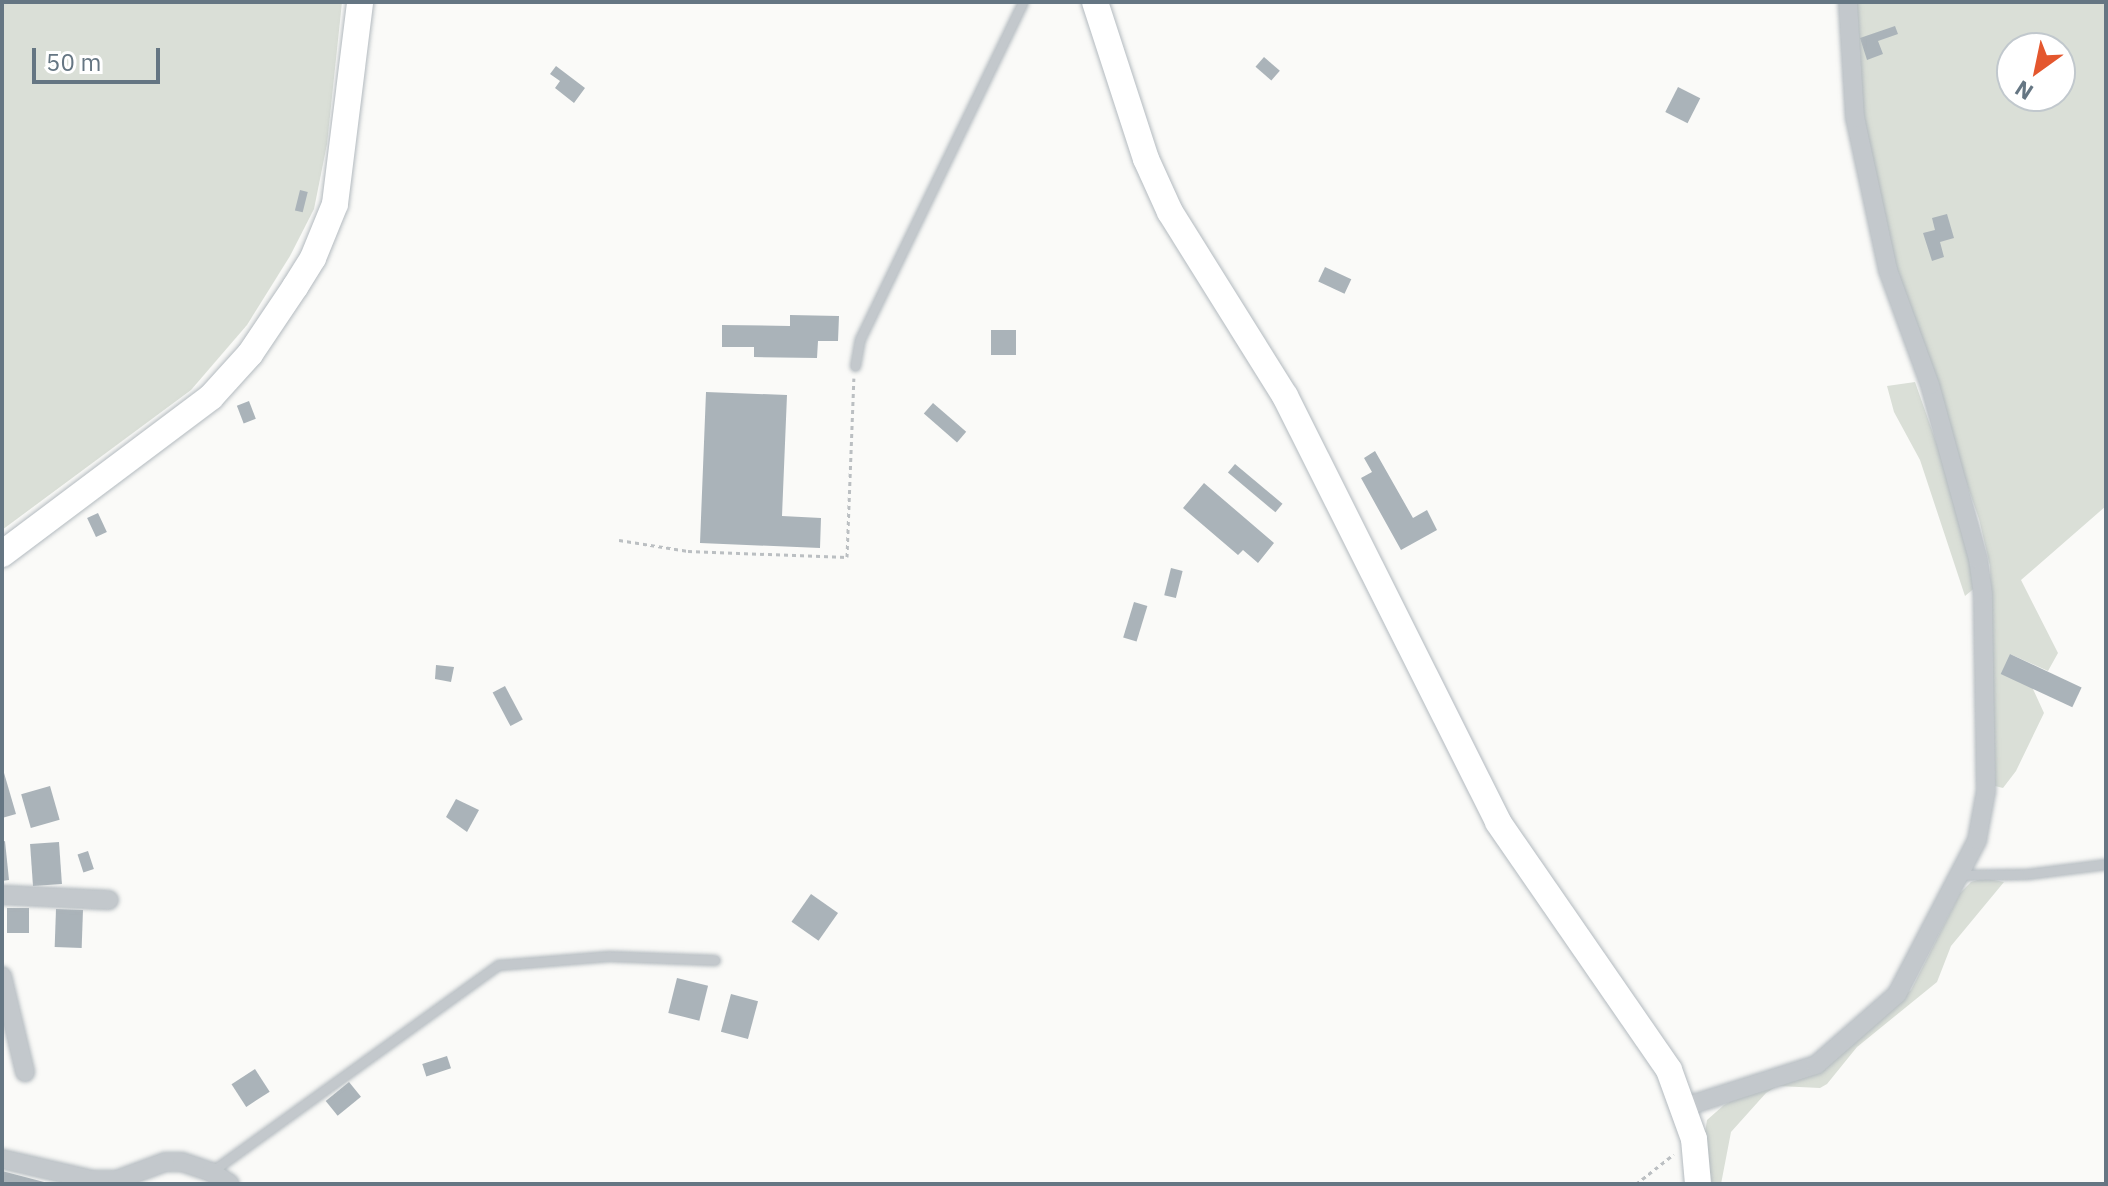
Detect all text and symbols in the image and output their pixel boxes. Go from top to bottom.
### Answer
scale bar [36,32,164,82]
north arrow [1996,32,2076,112]
text: 50 m [46,46,101,78]
text: N [2009,74,2038,107]

